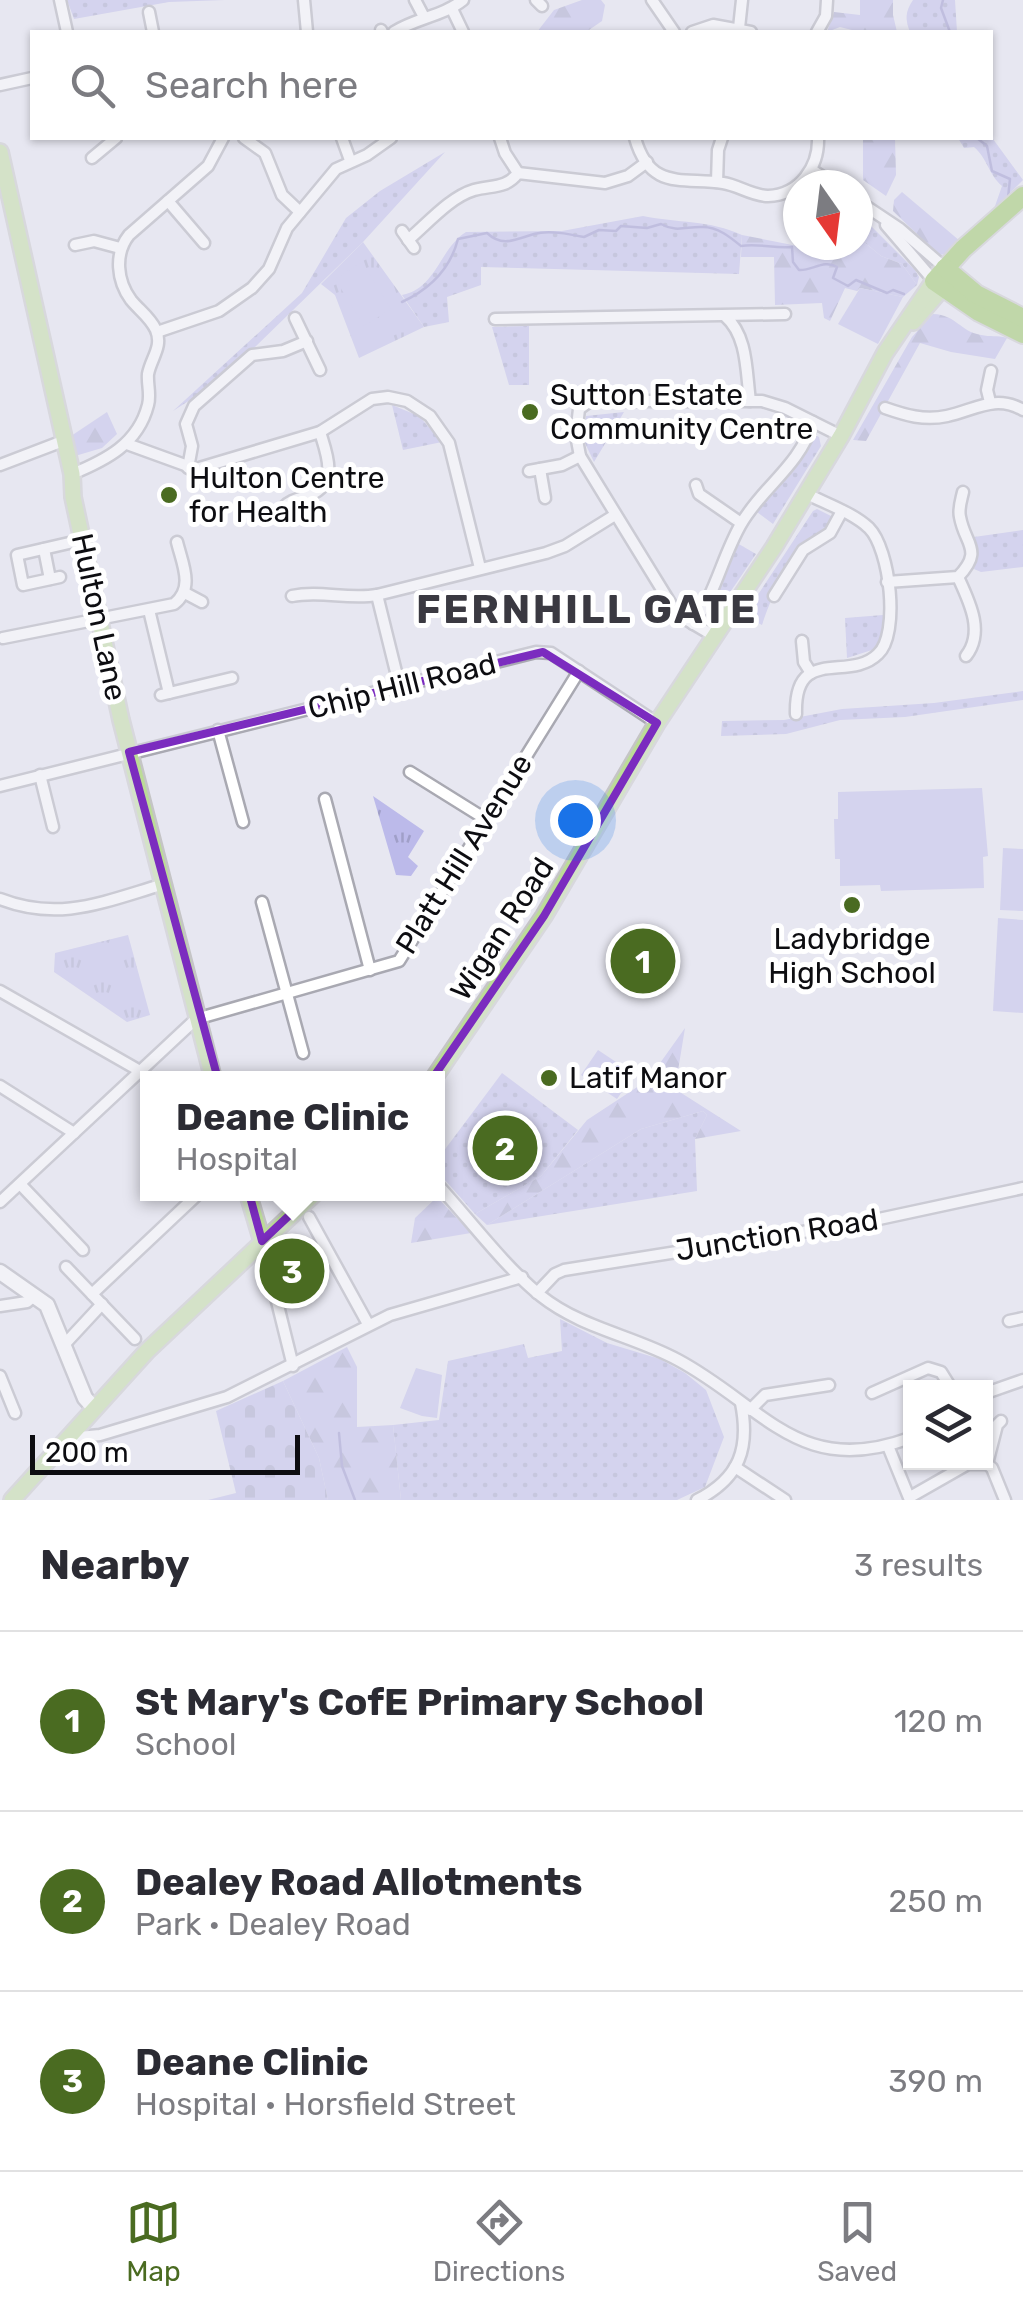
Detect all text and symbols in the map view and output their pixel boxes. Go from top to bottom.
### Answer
search box [30,30,993,140]
icon: search [65,58,120,113]
text: Search here [145,62,358,108]
north arrow [783,170,873,260]
place label: Sutton Estate Community Centre [550,377,813,447]
marker: Sutton Estate Community Centre [519,401,541,423]
place label: Hulton Centre for Health [189,460,385,530]
marker: Hulton Centre for Health [158,484,180,506]
street label: Hulton Lane [64,530,134,704]
district label: FERNHILL GATE [416,586,758,633]
street label: Chip Hill Road [304,645,500,727]
street label: Platt Hill Avenue [388,747,540,961]
your location [550,795,601,846]
street label: Wigan Road [443,851,561,1007]
marker: Ladybridge High School [841,894,863,916]
place label: Ladybridge High School [768,921,936,991]
pin: 1 [610,924,676,998]
place label: Latif Manor [569,1060,727,1096]
marker: Latif Manor [538,1067,560,1089]
popup [140,1071,445,1201]
text: Deane Clinic [176,1094,409,1140]
pin: 2 [472,1110,538,1186]
text: Hospital [176,1140,298,1178]
street label: Junction Road [673,1201,881,1269]
pin: 3 [260,1234,324,1308]
map controls [903,1380,993,1470]
button: layers [903,1380,993,1470]
scale bar [30,1430,300,1474]
text: 200 m [45,1436,129,1469]
text: Nearby [40,1540,190,1590]
text: 3 results [854,1546,983,1584]
text: St Mary's CofE Primary School [135,1679,704,1725]
text: 1 [65,1702,80,1740]
text: 120 m [894,1702,983,1740]
text: School [135,1725,237,1763]
text: Dealey Road Allotments [135,1859,583,1905]
text: 2 [62,1882,83,1920]
text: 250 m [889,1882,983,1920]
text: Park · Dealey Road [135,1905,411,1943]
text: Deane Clinic [135,2039,368,2085]
text: 3 [62,2062,83,2100]
text: 390 m [888,2062,983,2100]
text: Hospital · Horsfield Street [135,2085,516,2123]
tab: Map [126,2195,181,2288]
tab: Directions [433,2195,565,2288]
tab: Saved [817,2195,897,2288]

